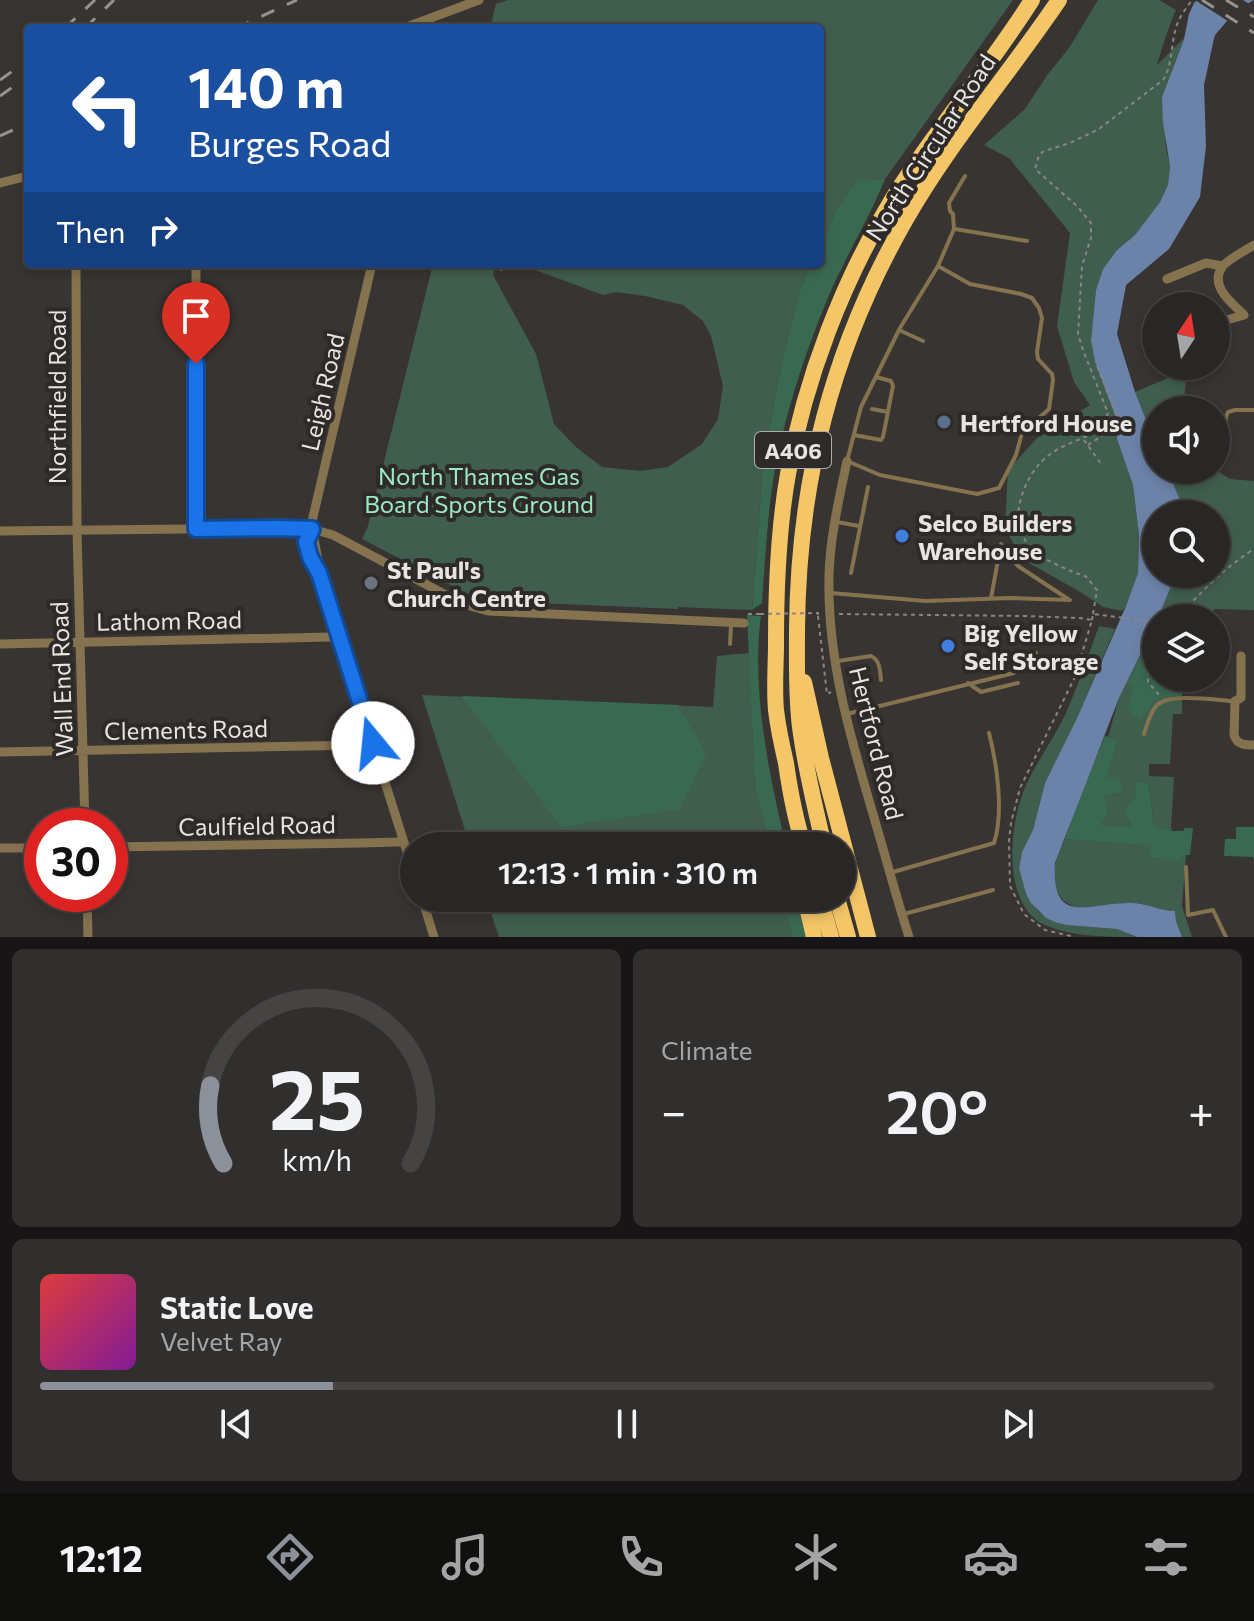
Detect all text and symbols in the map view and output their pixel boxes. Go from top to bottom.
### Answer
street label: North Circular Road [859,48,1001,246]
text: 140 m [188,51,344,120]
icon: left [56,56,160,160]
text: Burges Road [188,120,391,164]
icon: right [141,208,185,252]
text: Then [56,212,125,249]
pin [162,282,230,364]
north arrow [1142,292,1230,380]
map controls [1142,292,1230,692]
icon: arrive [174,294,218,338]
street label: Northfield Road [42,310,71,484]
street label: Leigh Road [294,330,350,454]
button: sound [1142,396,1230,484]
place label: Hertford House [960,408,1132,437]
marker: Hertford House [935,413,953,431]
road number: A406 [755,432,831,468]
park label: North Thames Gas Board Sports Ground [364,461,594,518]
button: search [1142,500,1230,588]
place label: Selco Builders Warehouse [918,508,1072,565]
marker: Selco Builders Warehouse [893,527,911,545]
place label: St Paul's Church Centre [387,555,546,612]
marker: St Paul's Church Centre [362,574,380,592]
street label: Wall End Road [44,601,78,757]
street label: Lathom Road [96,604,242,636]
button: layers [1142,604,1230,692]
place label: Big Yellow Self Storage [964,618,1098,675]
marker: Big Yellow Self Storage [939,637,957,655]
street label: Hertford Road [844,663,910,823]
position arrow [331,701,415,785]
street label: Clements Road [104,713,268,745]
speed limit sign: 30 [24,808,128,912]
street label: Caulfield Road [178,809,336,841]
text: 12:13 · 1 min · 310 m [498,853,758,890]
text: Climate [661,1034,753,1065]
text: 25 [269,1045,364,1147]
text: 20° [886,1073,988,1146]
text: − [661,1083,686,1137]
text: + [1188,1083,1214,1137]
text: km/h [282,1142,351,1177]
text: Static Love [160,1288,314,1325]
text: Velvet Ray [160,1325,283,1356]
icon: previous [214,1402,258,1446]
icon: pause [605,1402,649,1446]
icon: next [996,1402,1040,1446]
icon: directions [262,1529,318,1585]
icon: music [437,1529,493,1585]
icon: phone [613,1529,669,1585]
icon: climate [788,1529,844,1585]
icon: car [963,1529,1019,1585]
icon: filters [1138,1529,1194,1585]
text: 12:12 [60,1535,143,1579]

